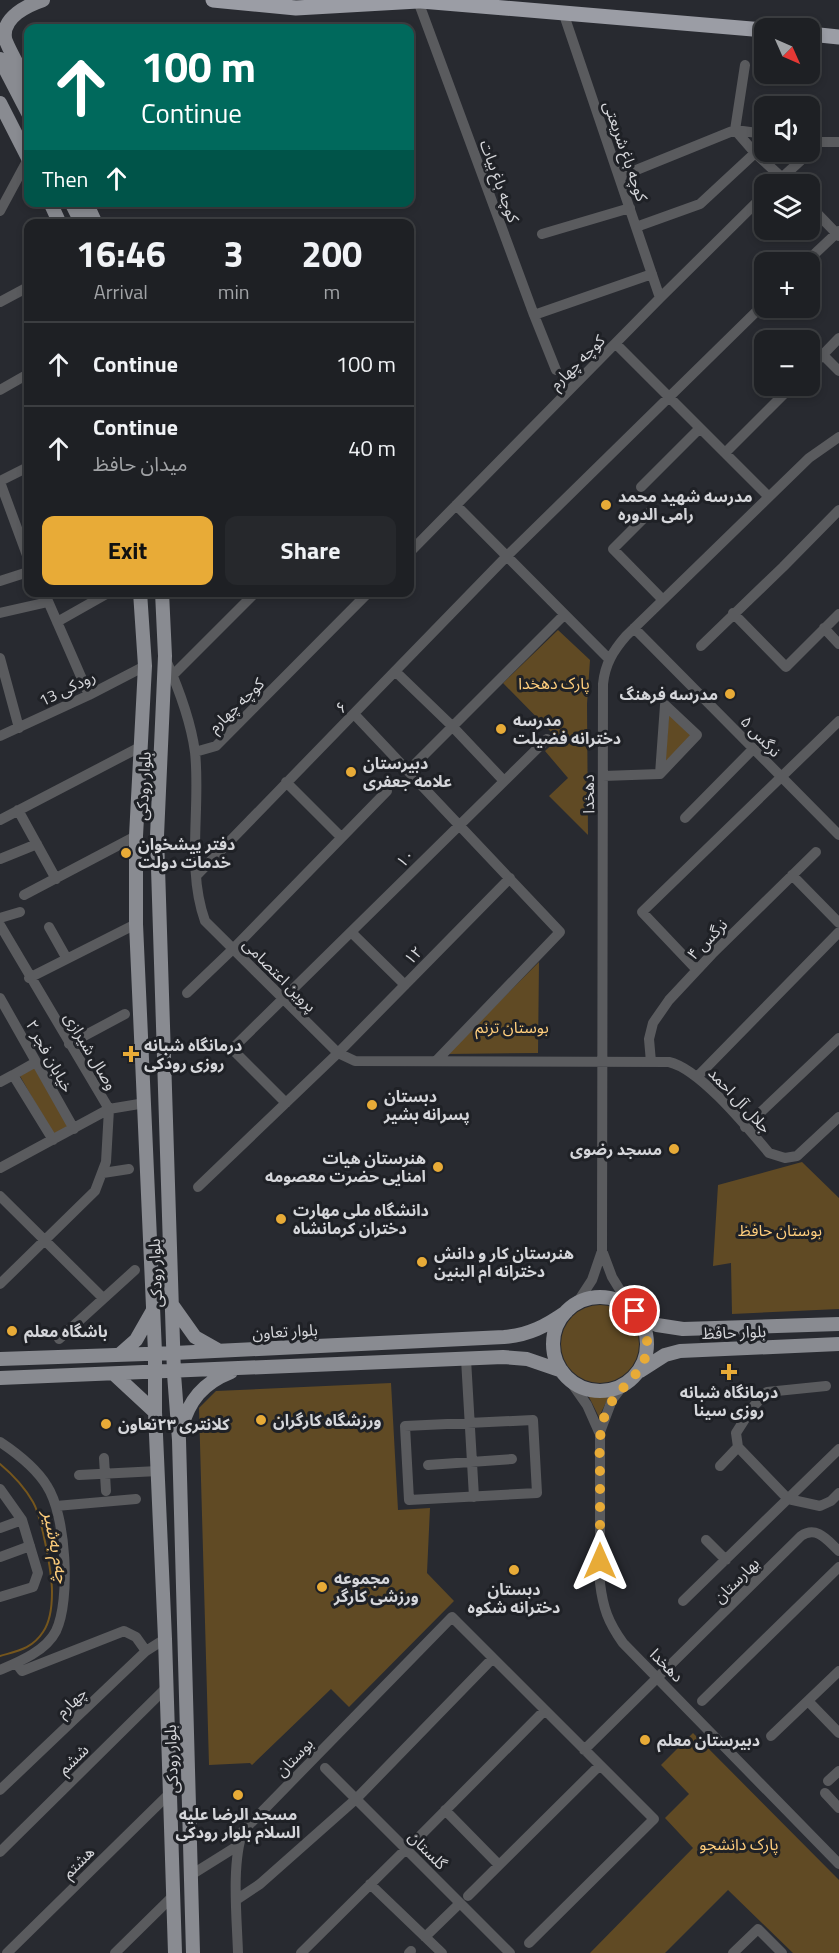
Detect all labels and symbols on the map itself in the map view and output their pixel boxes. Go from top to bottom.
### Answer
north arrow [754,18,820,84]
street label: کوچه باغ شریعتی [597,98,655,205]
street label: کوچه باغ بیات [473,136,526,226]
street label: کوچه چهارم [544,328,611,396]
place label: مدرسه شهید محمد رامی الدوره [618,484,753,526]
marker: مدرسه شهید محمد رامی الدوره [599,498,613,512]
street label: رودکی 13 [35,664,99,712]
park label: پارک دهخدا [518,671,590,695]
street label: کوچه چهارم [202,672,271,739]
place label: مدرسه فرهنگ [620,682,718,706]
marker: مدرسه فرهنگ [723,687,737,701]
street label: ۶ [329,695,353,719]
place label: مدرسه دخترانه فضيلت [513,708,621,750]
street label: نرگس ۵ [735,710,787,762]
marker: مدرسه دخترانه فضيلت [494,722,508,736]
street label: بلوار رودکی [129,751,157,821]
place label: دبیرستان علامه جعفری [363,751,452,793]
marker: دبیرستان علامه جعفری [344,765,358,779]
street label: دهخدا [576,774,600,814]
place label: دفتر پیشخوان خدمات دولت [138,832,235,874]
street label: ۱۰ [390,843,420,873]
marker: دفتر پیشخوان خدمات دولت [119,846,133,860]
street label: نرگس ۴ [681,913,733,965]
street label: پروین اعتصامی [238,933,322,1017]
street label: ۱۲ [398,940,428,970]
street label: وصال شیرازی [58,1007,124,1095]
street label: خیابان فجر ۲ [20,1015,80,1097]
park label: بوستان ترنم [475,1015,549,1040]
place label: درمانگاه شبانه روزی رودکی [144,1033,242,1075]
marker: درمانگاه شبانه روزی رودکی [122,1045,140,1063]
street label: جلال آل احمد [703,1061,777,1139]
place label: دبستان پسرانه بشير [383,1084,470,1126]
marker: دبستان پسرانه بشير [365,1098,379,1112]
place label: مسجد رضوی [570,1137,662,1161]
marker: مسجد رضوی [667,1142,681,1156]
place label: هنرستان هیات امنایی حضرت معصومه [265,1146,426,1188]
marker: هنرستان هیات امنایی حضرت معصومه [431,1160,445,1174]
place label: دانشگاه ملی مهارت دختران کرمانشاه [293,1198,429,1240]
marker: دانشگاه ملی مهارت دختران کرمانشاه [274,1212,288,1226]
park label: بوستان حافظ [738,1218,822,1242]
street label: بلوار رودکی [142,1238,168,1308]
place label: هنرستان کار و دانش دخترانه ام البنین [434,1241,574,1283]
marker: هنرستان کار و دانش دخترانه ام البنین [415,1255,429,1269]
pin [609,1285,660,1336]
street label: بلوار تعاون [252,1317,318,1345]
place label: باشگاه معلم [24,1319,108,1344]
street label: بلوار حافظ [701,1319,767,1345]
marker: باشگاه معلم [5,1324,19,1338]
marker: درمانگاه شبانه روزی سینا [720,1363,738,1381]
place label: درمانگاه شبانه روزی سینا [680,1380,778,1422]
place label: ورزشگاه کارگران [273,1408,382,1432]
place label: کلانتری ۲۳تعاون [118,1412,230,1436]
marker: ورزشگاه کارگران [254,1413,268,1427]
marker: کلانتری ۲۳تعاون [99,1417,113,1431]
water label: چەم بەشیر [35,1506,77,1586]
position arrow [568,1529,632,1593]
street label: بهارستان [708,1552,764,1608]
marker: دبستان دخترانه شکوه [507,1563,521,1577]
place label: مجموعه ورزشی کارگر [333,1566,419,1608]
place label: دبستان دخترانه شکوه [468,1577,560,1619]
marker: مجموعه ورزشی کارگر [315,1580,329,1594]
street label: دهخدا [645,1643,689,1687]
street label: چهارم [50,1681,93,1724]
street label: بلوار رودکی [158,1724,184,1794]
place label: دبیرستان معلم [657,1728,760,1753]
street label: بوستان [269,1732,319,1782]
marker: دبیرستان معلم [638,1733,652,1747]
street label: ششم [52,1738,95,1781]
marker: مسجد الرضا علیه السلام بلوار رودکی [231,1788,245,1802]
place label: مسجد الرضا علیه السلام بلوار رودکی [176,1802,300,1844]
street label: گلستان [403,1825,453,1875]
park label: پارک دانشجو [699,1832,779,1856]
street label: هشتم [56,1840,101,1885]

